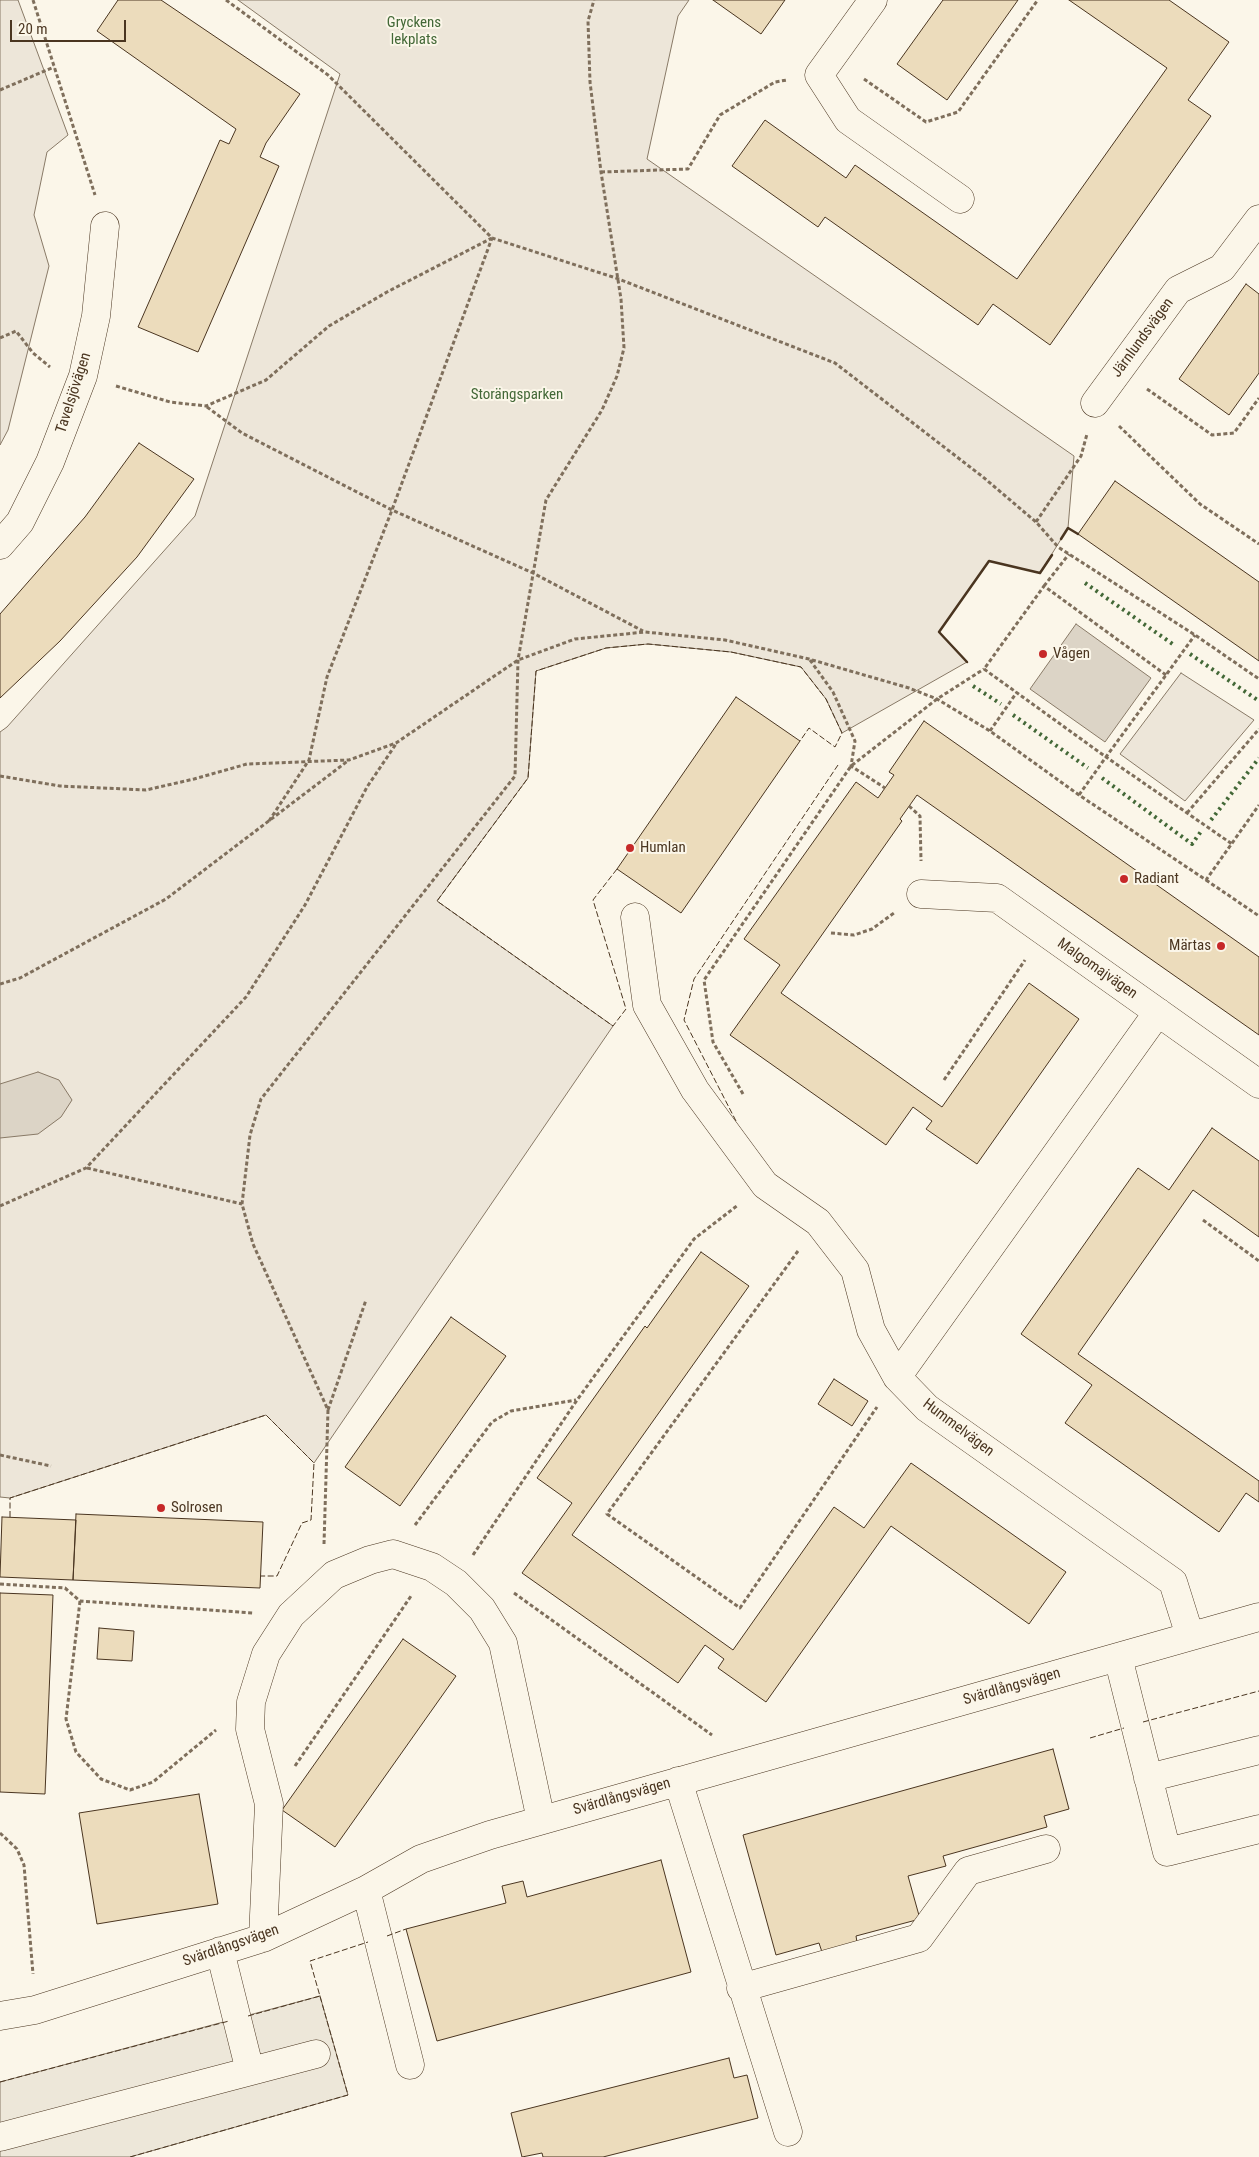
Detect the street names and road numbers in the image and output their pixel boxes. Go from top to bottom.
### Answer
street label: Järnlundsvägen [1108,295,1178,381]
street label: Tavelsjövägen [53,350,95,436]
street label: Malgomajvägen [1053,935,1141,1003]
street label: Hummelvägen [919,1395,997,1461]
street label: Svärdlångsvägen [961,1665,1063,1709]
street label: Svärdlångsvägen [571,1775,673,1819]
street label: Svärdlångsvägen [181,1921,281,1971]

